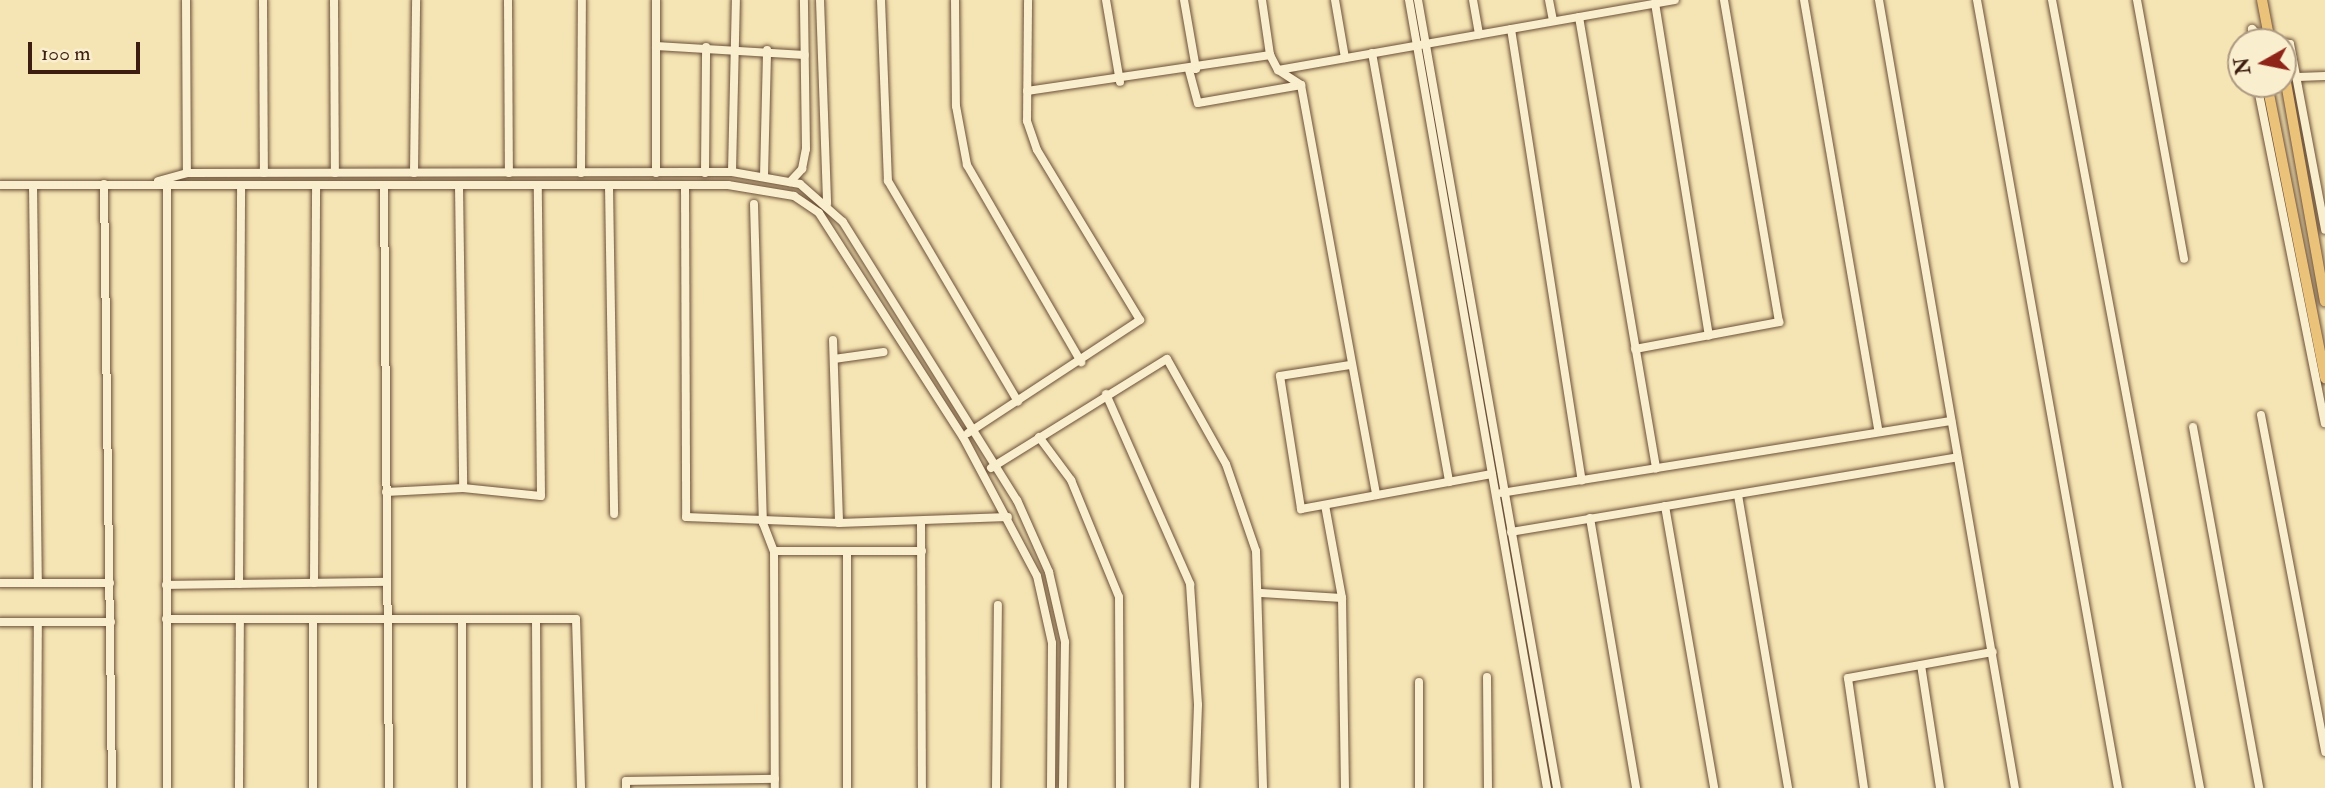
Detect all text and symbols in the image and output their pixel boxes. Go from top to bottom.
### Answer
scale bar [32,28,144,72]
north arrow [2227,28,2297,98]
text: 100 m [41,40,91,67]
text: N [2230,56,2256,76]

